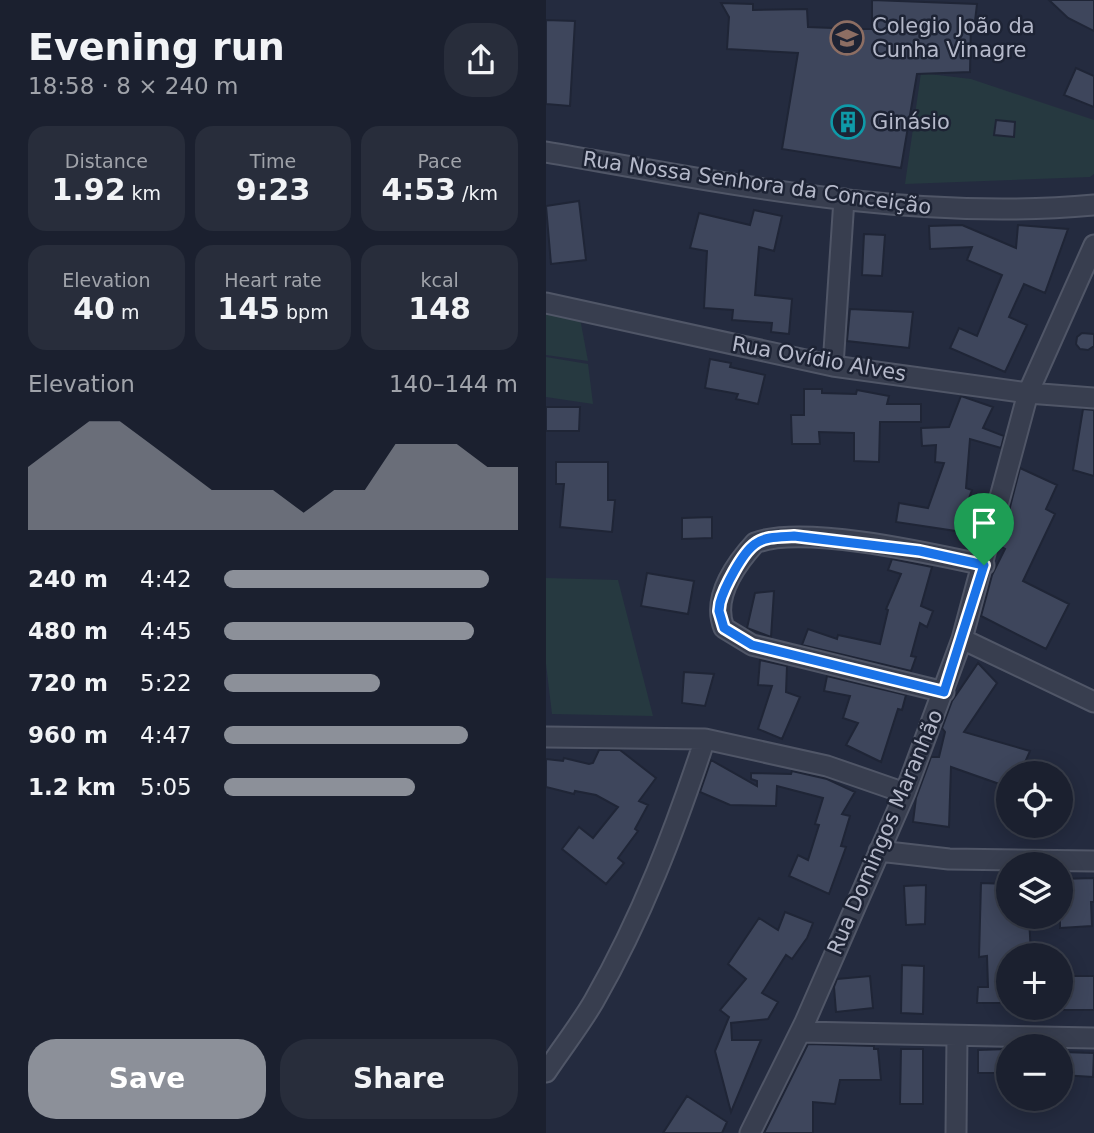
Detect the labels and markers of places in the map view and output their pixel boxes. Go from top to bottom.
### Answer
place label: Colegio João da Cunha Vinagre [872,14,1035,62]
school or university icon: Colegio João da Cunha Vinagre [828,19,866,57]
building icon: Ginásio [829,103,867,141]
place label: Ginásio [872,110,950,134]
pin [954,493,1014,565]

